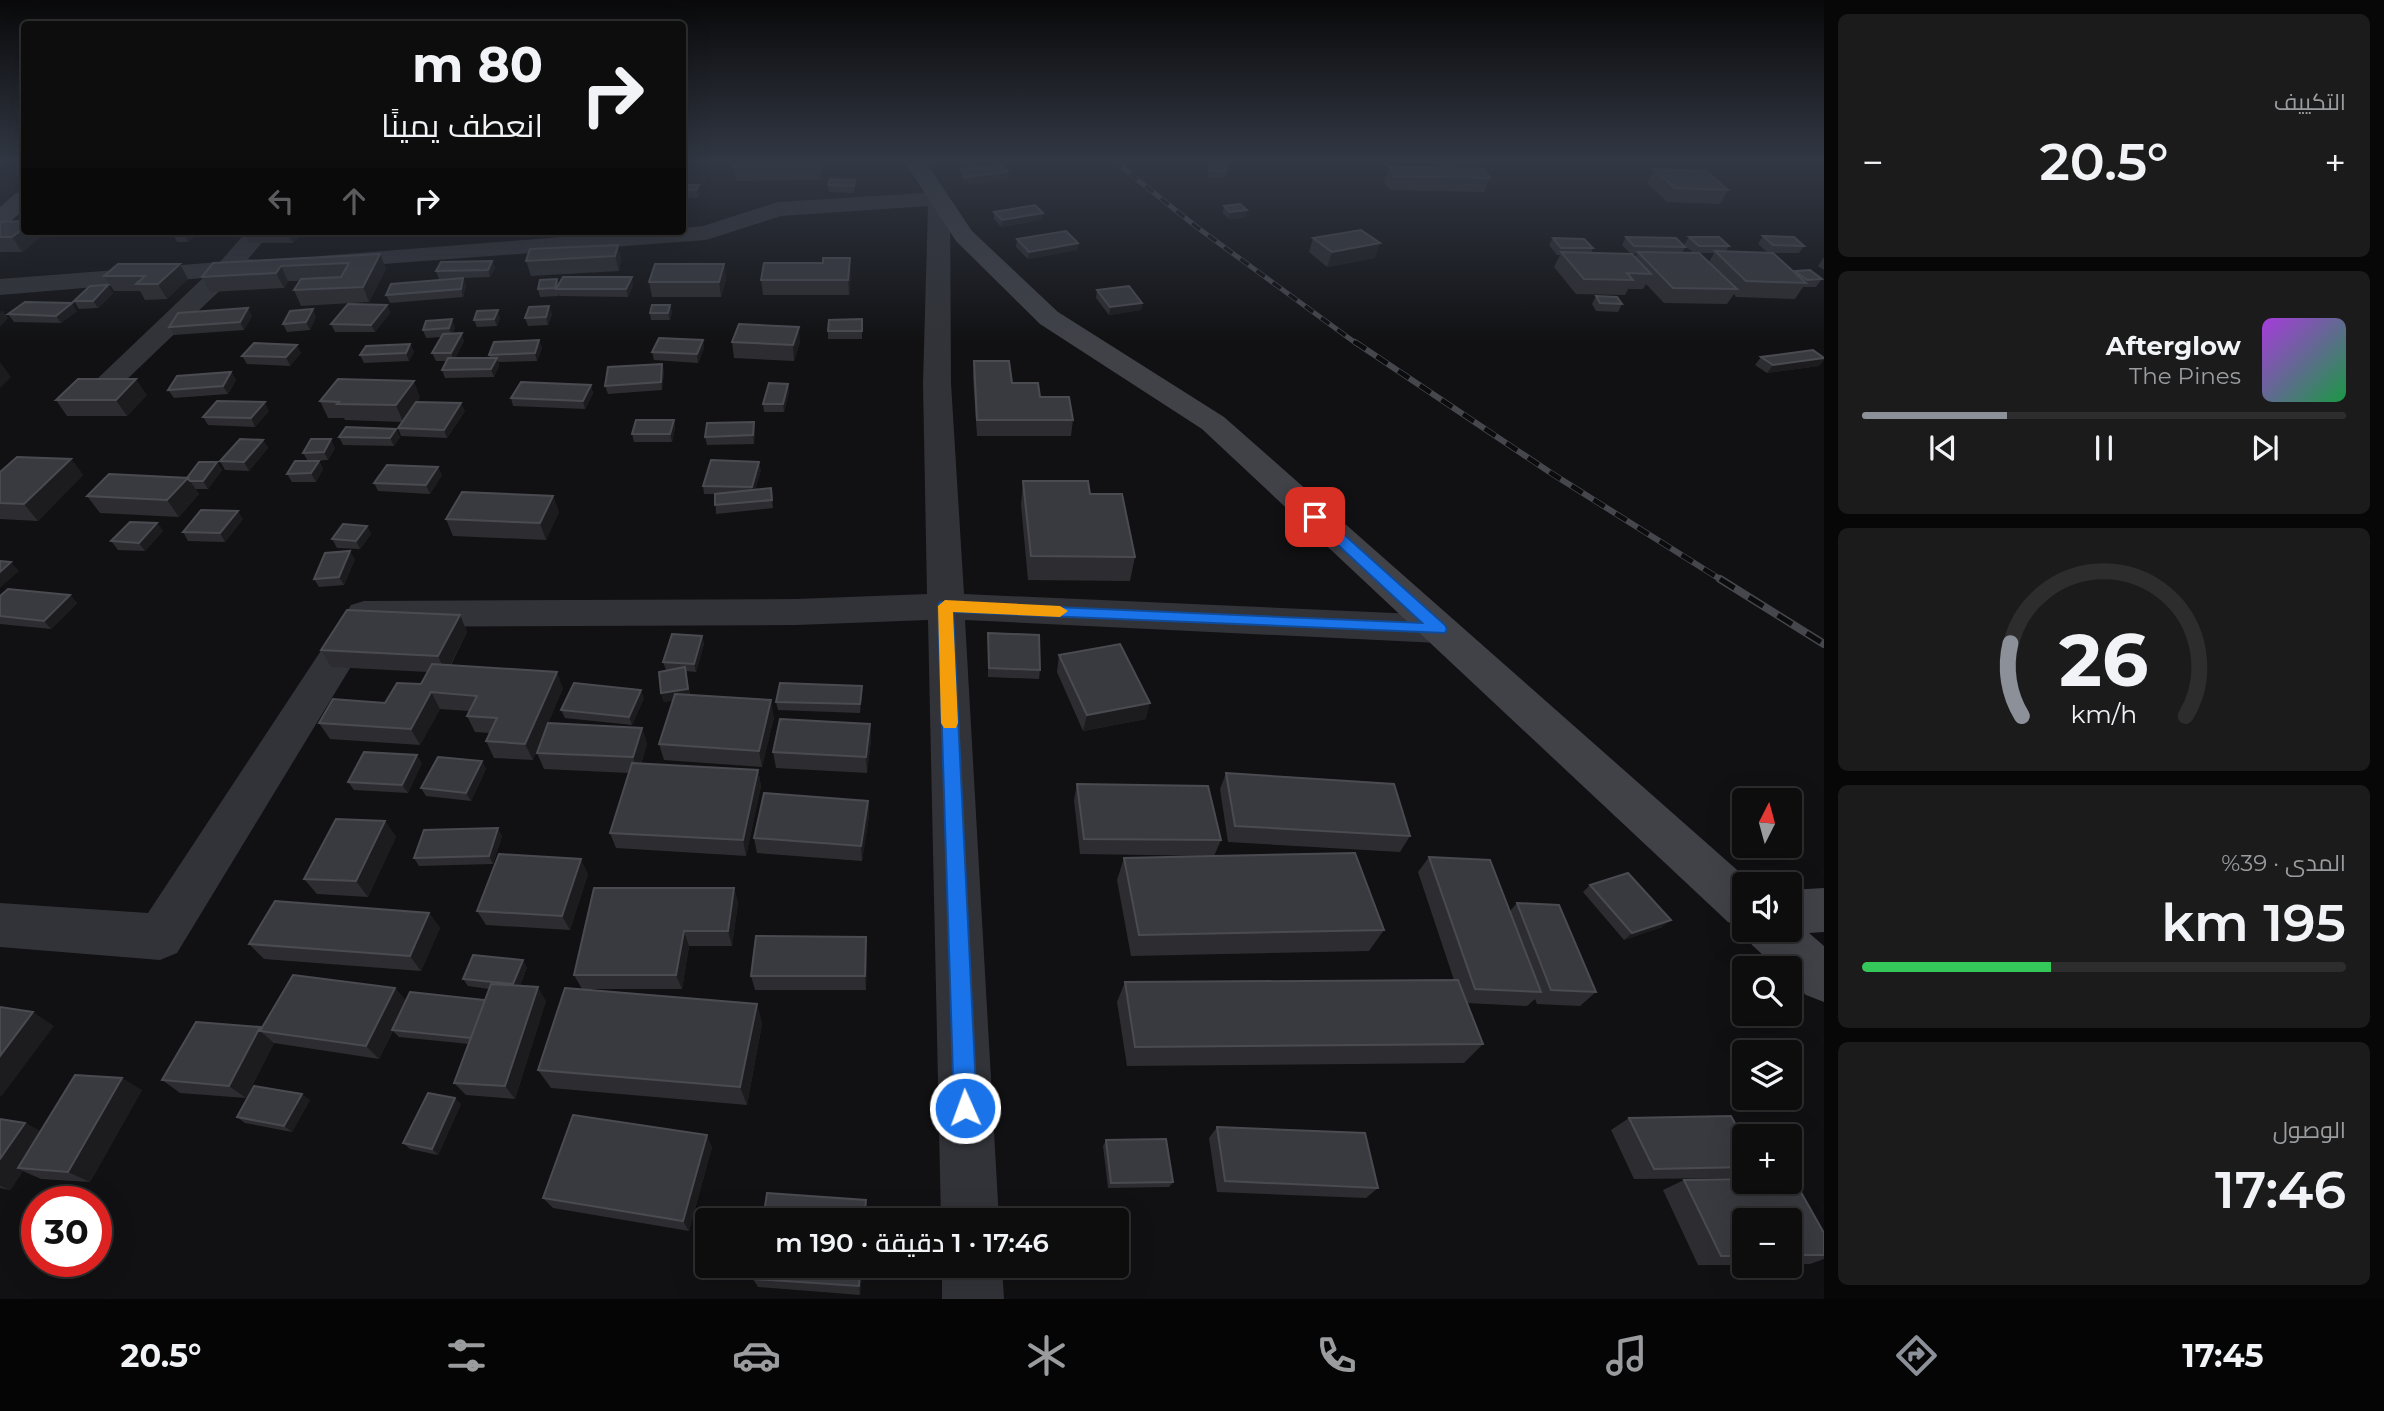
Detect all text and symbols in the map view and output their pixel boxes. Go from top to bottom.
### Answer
text: 80 m [412,35,543,94]
icon: right [567,49,658,140]
text: التكييف [2274,88,2346,116]
text: انعطف يمينًا [381,106,543,145]
text: 20.5° [2040,130,2168,193]
text: − [1862,139,1884,186]
text: + [2324,139,2346,186]
icon: left [262,182,300,220]
icon: ahead [335,182,373,220]
icon: right [408,182,446,220]
text: Afterglow [2106,330,2241,362]
text: The Pines [2129,362,2241,390]
icon: previous [1924,429,1962,467]
icon: pause [2085,429,2123,467]
icon: next [2246,429,2284,467]
pin [1285,487,1345,547]
icon: arrive [1296,498,1334,536]
text: 26 [2059,616,2149,704]
text: km/h [2071,698,2137,728]
north arrow [1732,788,1802,858]
map controls [1732,788,1802,1278]
text: المدى · 39% [2221,849,2346,877]
button: sound [1732,872,1802,942]
text: 195 km [2161,891,2346,954]
button: search [1732,956,1802,1026]
button: layers [1732,1040,1802,1110]
position arrow [928,1071,1002,1145]
text: الوصول [2273,1116,2346,1144]
button: + [1732,1124,1802,1194]
text: 17:46 [2215,1158,2346,1221]
speed limit sign: 30 [21,1186,112,1277]
button: − [1732,1208,1802,1278]
text: 17:46 · 1 دقيقة · 190 m [775,1227,1049,1259]
icon: filters [442,1331,491,1380]
icon: car [732,1331,781,1380]
icon: climate [1022,1331,1071,1380]
icon: phone [1312,1331,1361,1380]
icon: music [1602,1331,1651,1380]
icon: directions [1892,1331,1941,1380]
text: 20.5° [121,1336,201,1375]
text: 17:45 [2182,1336,2264,1375]

